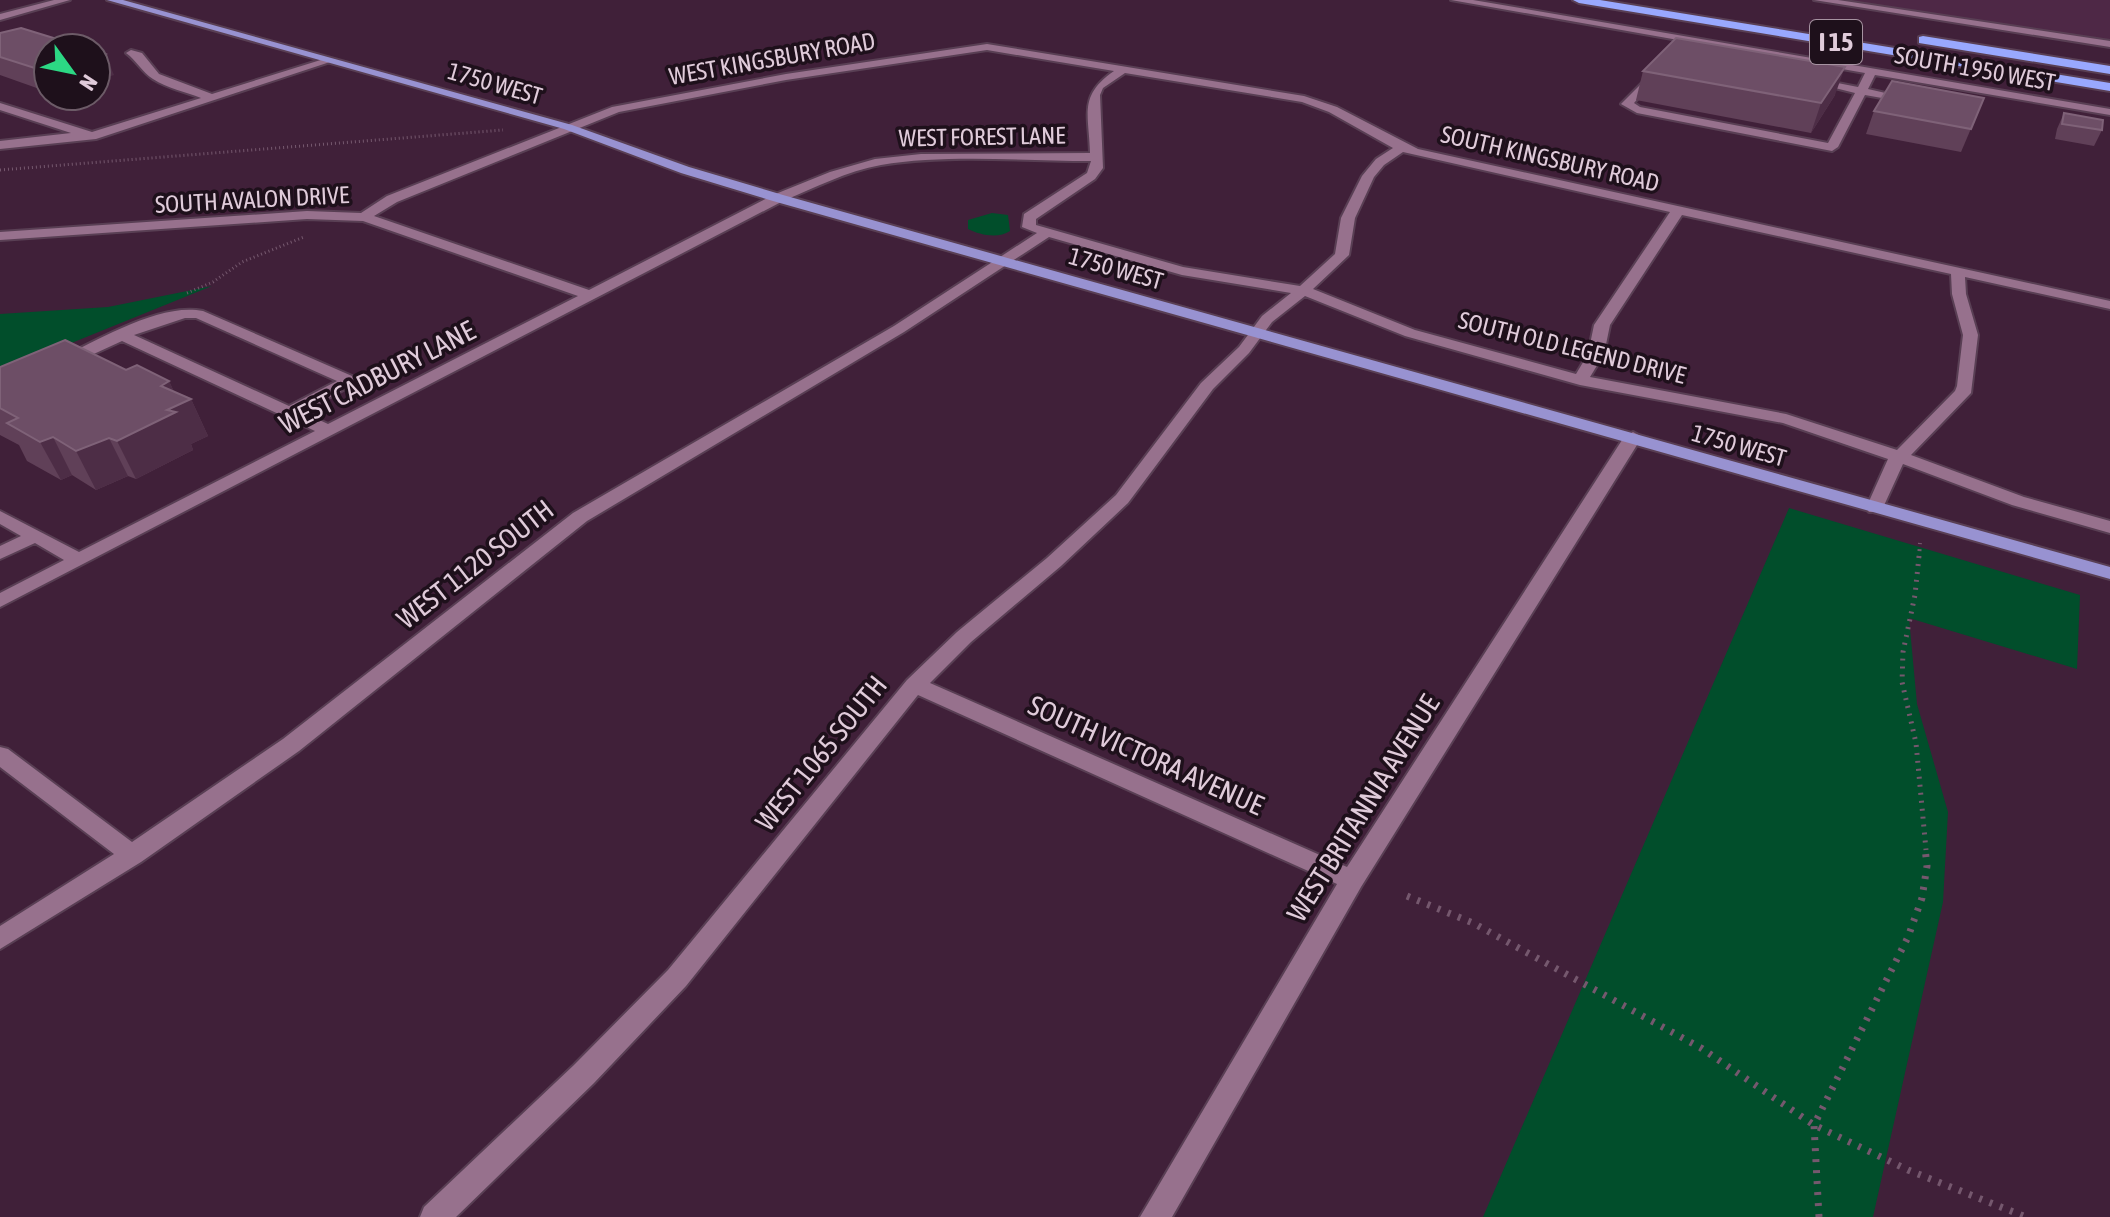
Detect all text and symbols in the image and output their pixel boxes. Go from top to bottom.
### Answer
road number: I 15 [1810,20,1862,64]
street label: WEST KINGSBURY ROAD [667,27,877,90]
north arrow [32,32,112,112]
street label: SOUTH 1950 WEST [1893,41,2058,96]
street label: 1750 WEST [445,57,546,110]
text: N [74,70,103,95]
street label: SOUTH KINGSBURY ROAD [1438,120,1662,197]
street label: WEST FOREST LANE [898,122,1066,151]
street label: SOUTH AVALON DRIVE [154,181,350,218]
street label: 1750 WEST [1066,242,1167,295]
street label: SOUTH OLD LEGEND DRIVE [1456,306,1688,389]
street label: WEST CADBURY LANE [274,314,480,440]
street label: 1750 WEST [1689,419,1790,472]
street label: WEST 1120 SOUTH [390,493,560,635]
street label: WEST 1065 SOUTH [749,669,893,837]
street label: SOUTH VICTORA AVENUE [1024,689,1269,821]
street label: WEST BRITANNIA AVENUE [1280,689,1446,927]

